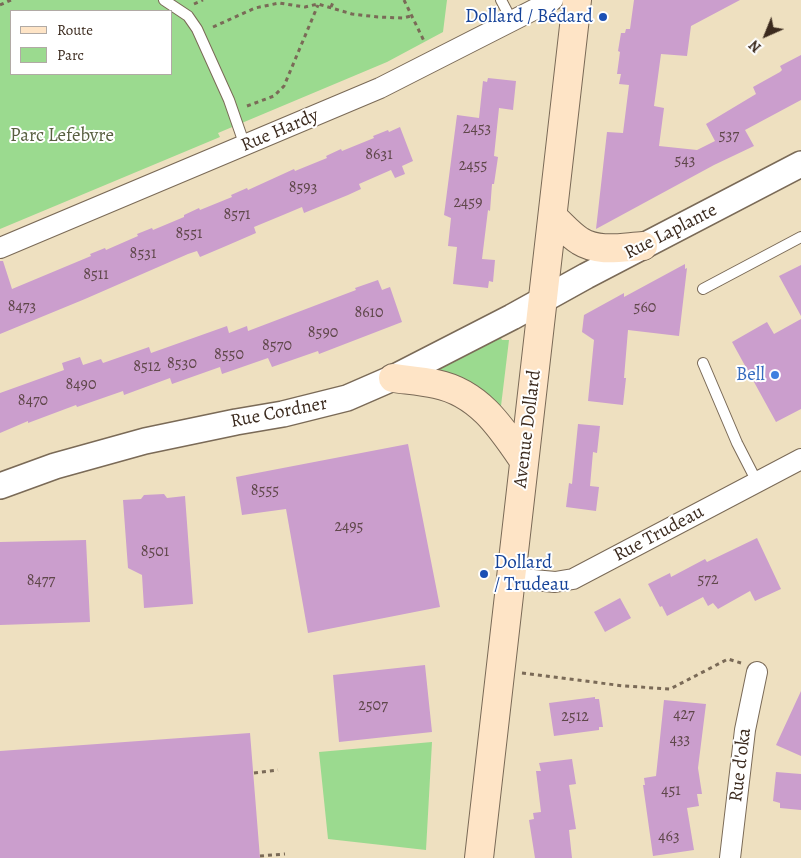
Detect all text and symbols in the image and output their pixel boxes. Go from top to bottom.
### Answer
place label: Dollard / Bédard [465,6,593,28]
legend [10,10,172,75]
north arrow [741,10,791,60]
marker: Dollard / Bédard [597,11,609,23]
text: Route [57,20,93,40]
text: N [745,36,766,57]
text: Parc [57,45,84,65]
street label: Rue Hardy [238,104,322,158]
house number: 2453 [463,119,491,139]
park label: Parc Lefebvre [10,125,114,147]
house number: 537 [719,126,739,146]
house number: 8631 [365,145,393,165]
house number: 543 [675,151,695,171]
house number: 2455 [459,156,487,176]
house number: 8593 [289,178,317,198]
house number: 2459 [453,193,483,213]
street label: Rue Laplante [621,199,721,265]
house number: 8571 [224,205,250,225]
house number: 8551 [176,224,202,244]
house number: 8531 [130,244,156,264]
house number: 8511 [83,265,109,285]
house number: 8473 [8,297,36,317]
house number: 560 [634,298,656,318]
house number: 8610 [354,303,384,323]
house number: 8590 [308,323,338,343]
house number: 8570 [262,336,292,356]
house number: 8550 [214,345,244,365]
house number: 8530 [167,354,197,374]
house number: 8512 [133,357,161,377]
place label: Bell [736,364,765,386]
street label: Avenue Dollard [509,369,547,489]
marker: Bell [769,369,781,381]
house number: 8490 [66,375,96,395]
house number: 8470 [18,391,48,411]
street label: Rue Cordner [229,392,329,434]
house number: 8555 [251,481,279,501]
street label: Rue Trudeau [610,501,708,567]
house number: 2495 [334,517,364,537]
house number: 8501 [141,542,169,562]
place label: Dollard / Trudeau [494,552,569,596]
marker: Dollard / Trudeau [478,568,490,580]
house number: 572 [697,570,719,590]
house number: 8477 [27,571,55,591]
house number: 2507 [358,696,388,716]
house number: 427 [673,705,695,725]
house number: 2512 [561,707,589,727]
street label: Rue d'oka [725,727,757,803]
house number: 433 [670,730,690,750]
house number: 451 [661,781,681,801]
house number: 463 [658,827,680,847]

